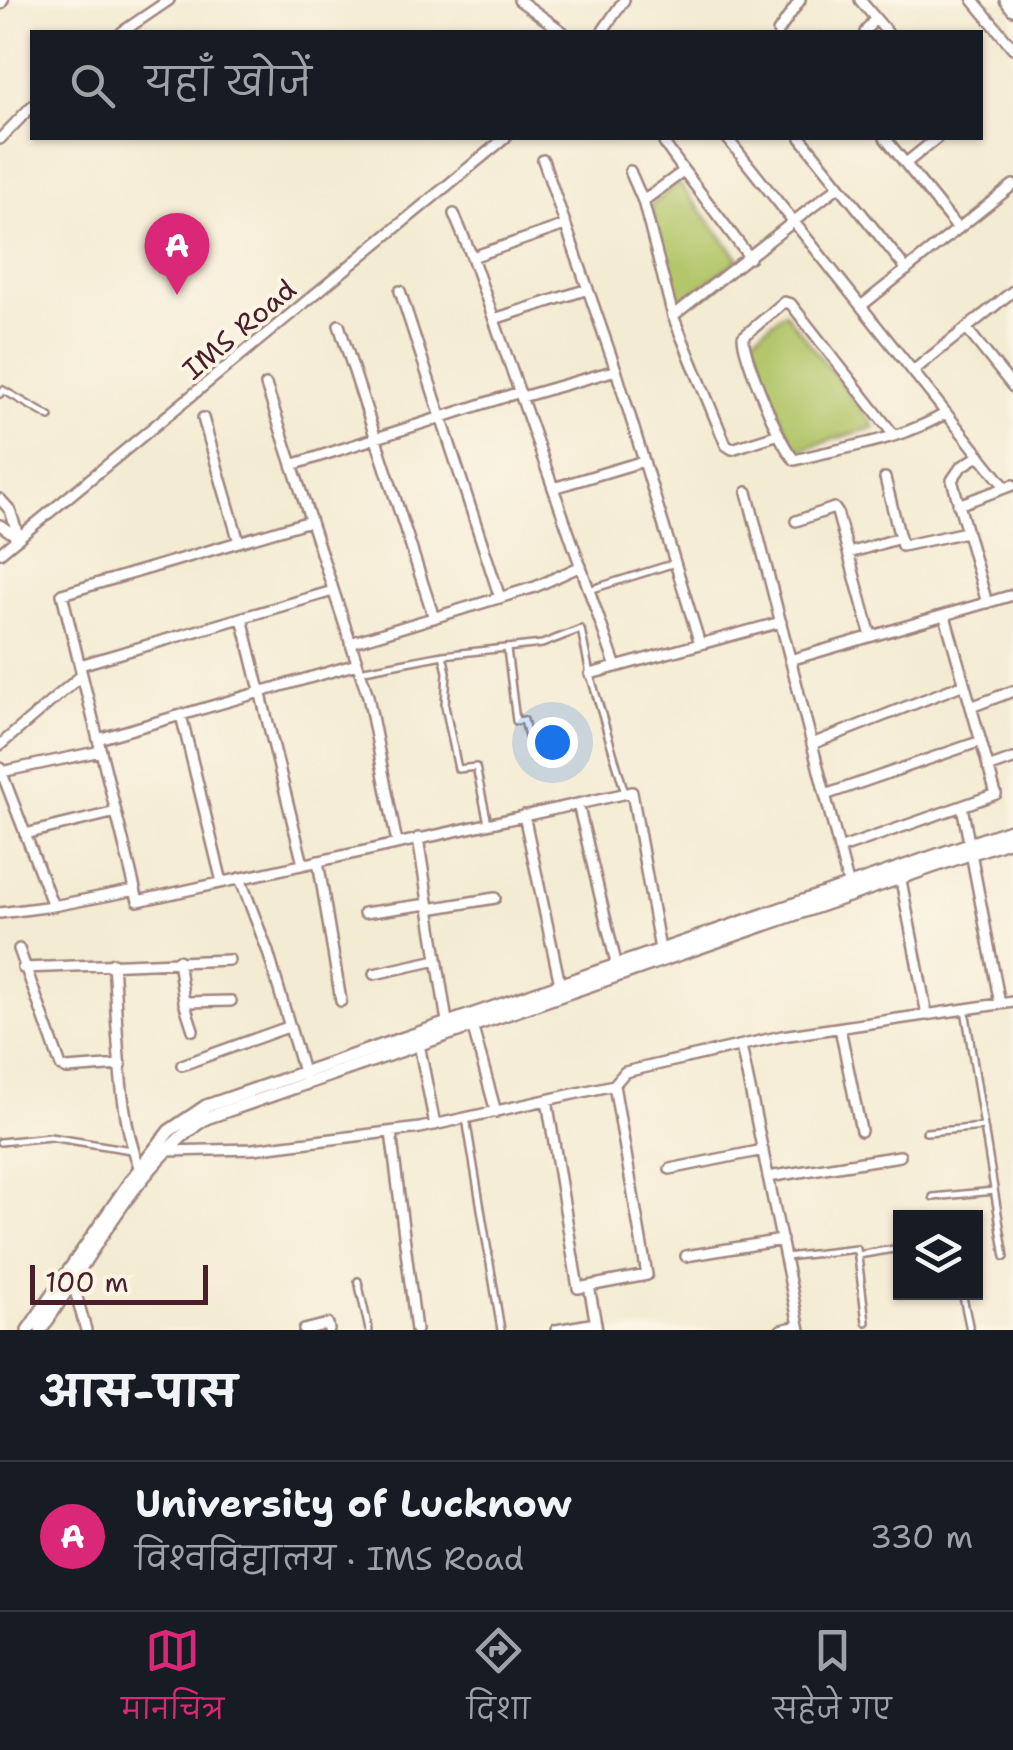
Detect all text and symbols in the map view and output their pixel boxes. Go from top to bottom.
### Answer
search box [30,30,983,140]
text: यहाँ खोजें [145,56,312,107]
icon: search [65,58,120,113]
pin: A [144,212,210,295]
street label: IMS Road [174,270,304,388]
your location [527,717,578,768]
map controls [893,1210,983,1300]
button: layers [893,1210,983,1300]
scale bar [30,1260,208,1304]
text: 100 m [45,1263,129,1301]
text: आस-पास [40,1363,237,1419]
text: University of Lucknow [135,1478,572,1529]
text: A [60,1515,85,1558]
text: 330 m [870,1515,973,1558]
text: विश्वविद्यालय · IMS Road [135,1537,524,1580]
tab: मानचित्र [121,1623,224,1740]
tab: दिशा [467,1623,530,1740]
tab: सहेजे गए [773,1623,892,1740]

